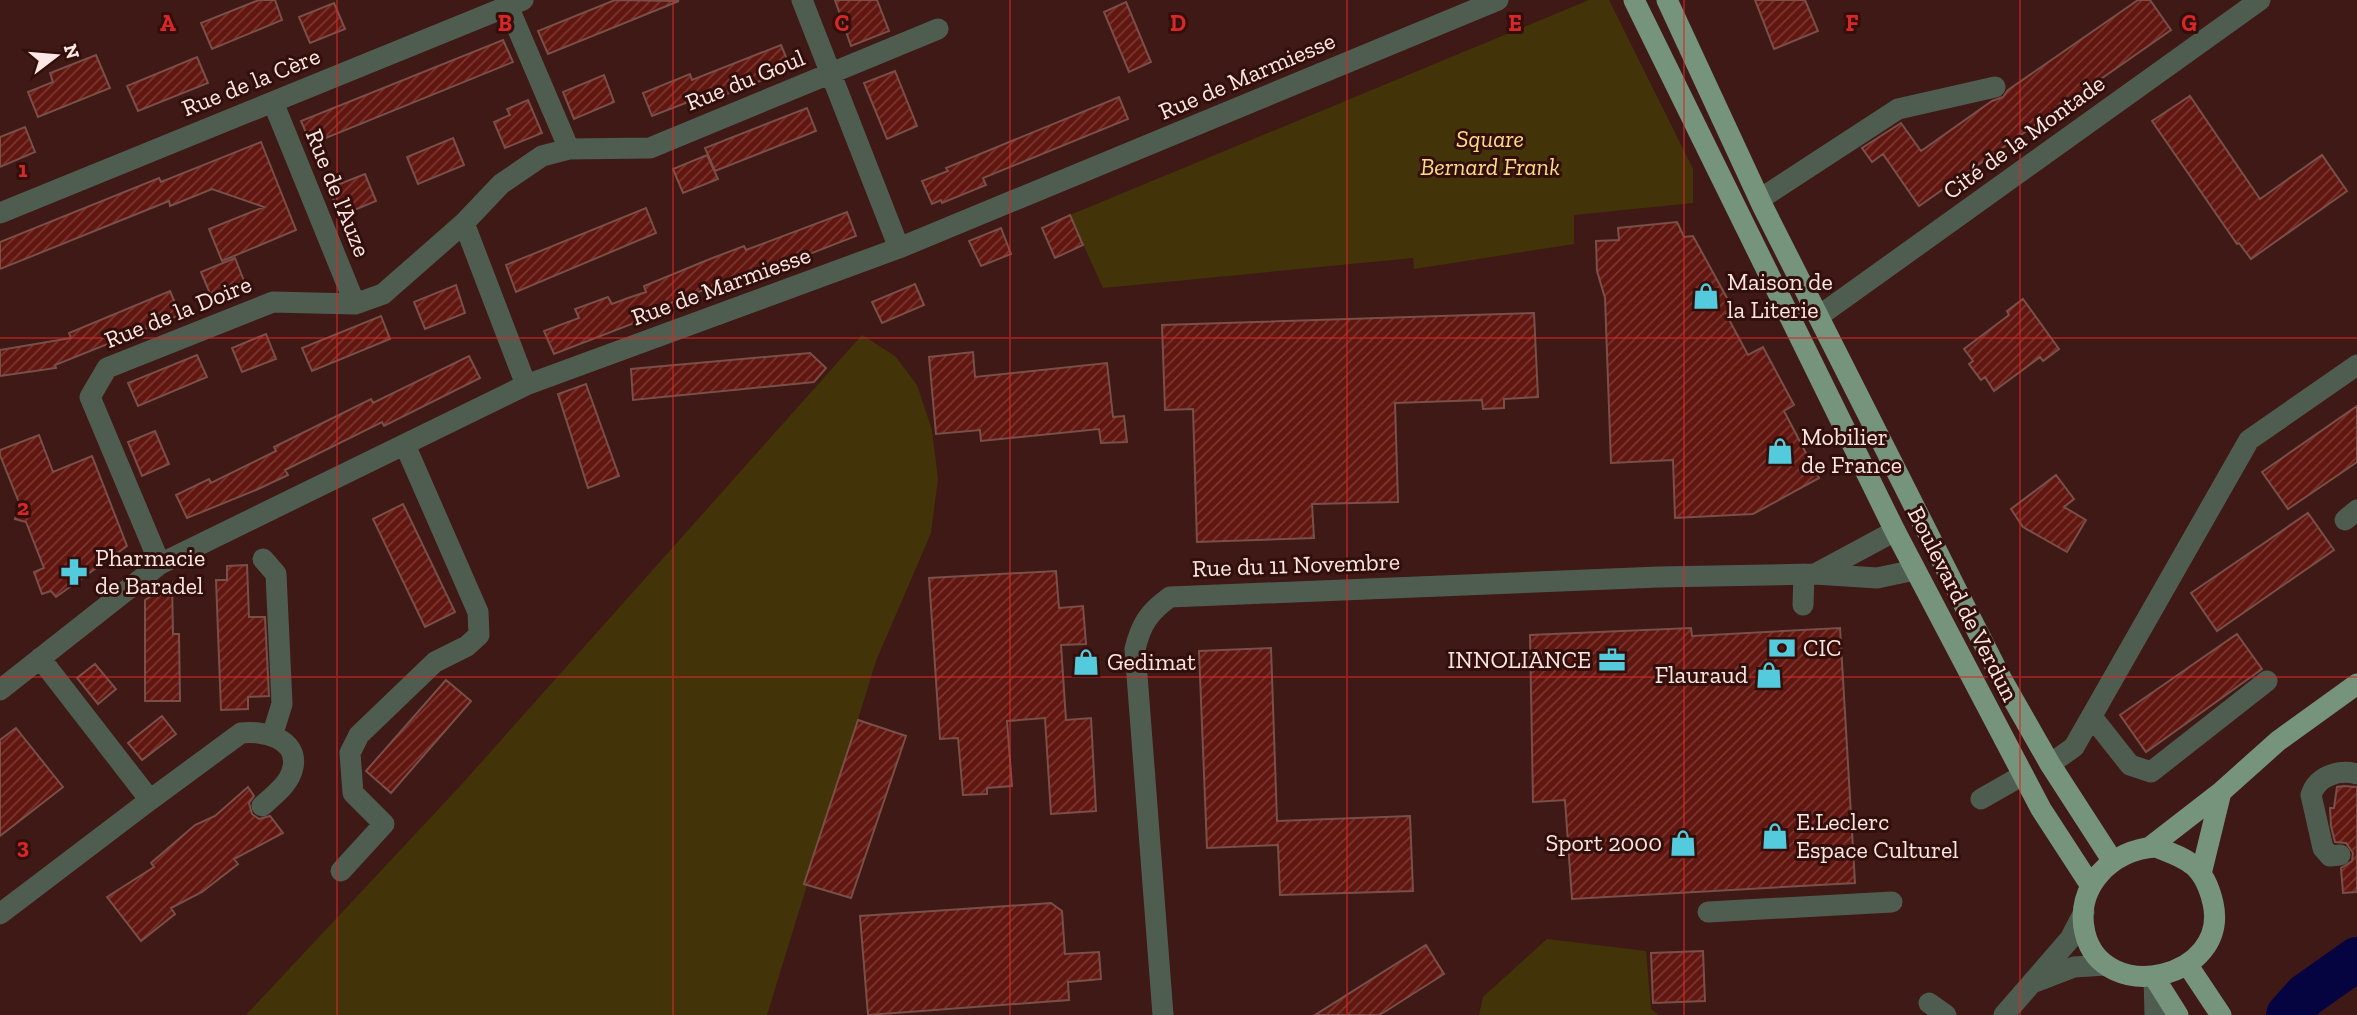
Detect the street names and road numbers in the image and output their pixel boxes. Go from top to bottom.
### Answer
street label: Rue de Marmiesse [1154,25,1339,126]
street label: Rue de la Cère [177,41,324,122]
street label: Rue du Goul [681,43,809,117]
street label: Cité de la Montade [1937,68,2110,205]
street label: Rue de l'Auze [300,125,377,261]
street label: Rue de Marmiesse [627,240,814,331]
street label: Rue de la Doire [100,269,255,354]
street label: Boulevard de Verdun [1902,501,2025,706]
street label: Rue du 11 Novembre [1191,546,1400,583]

